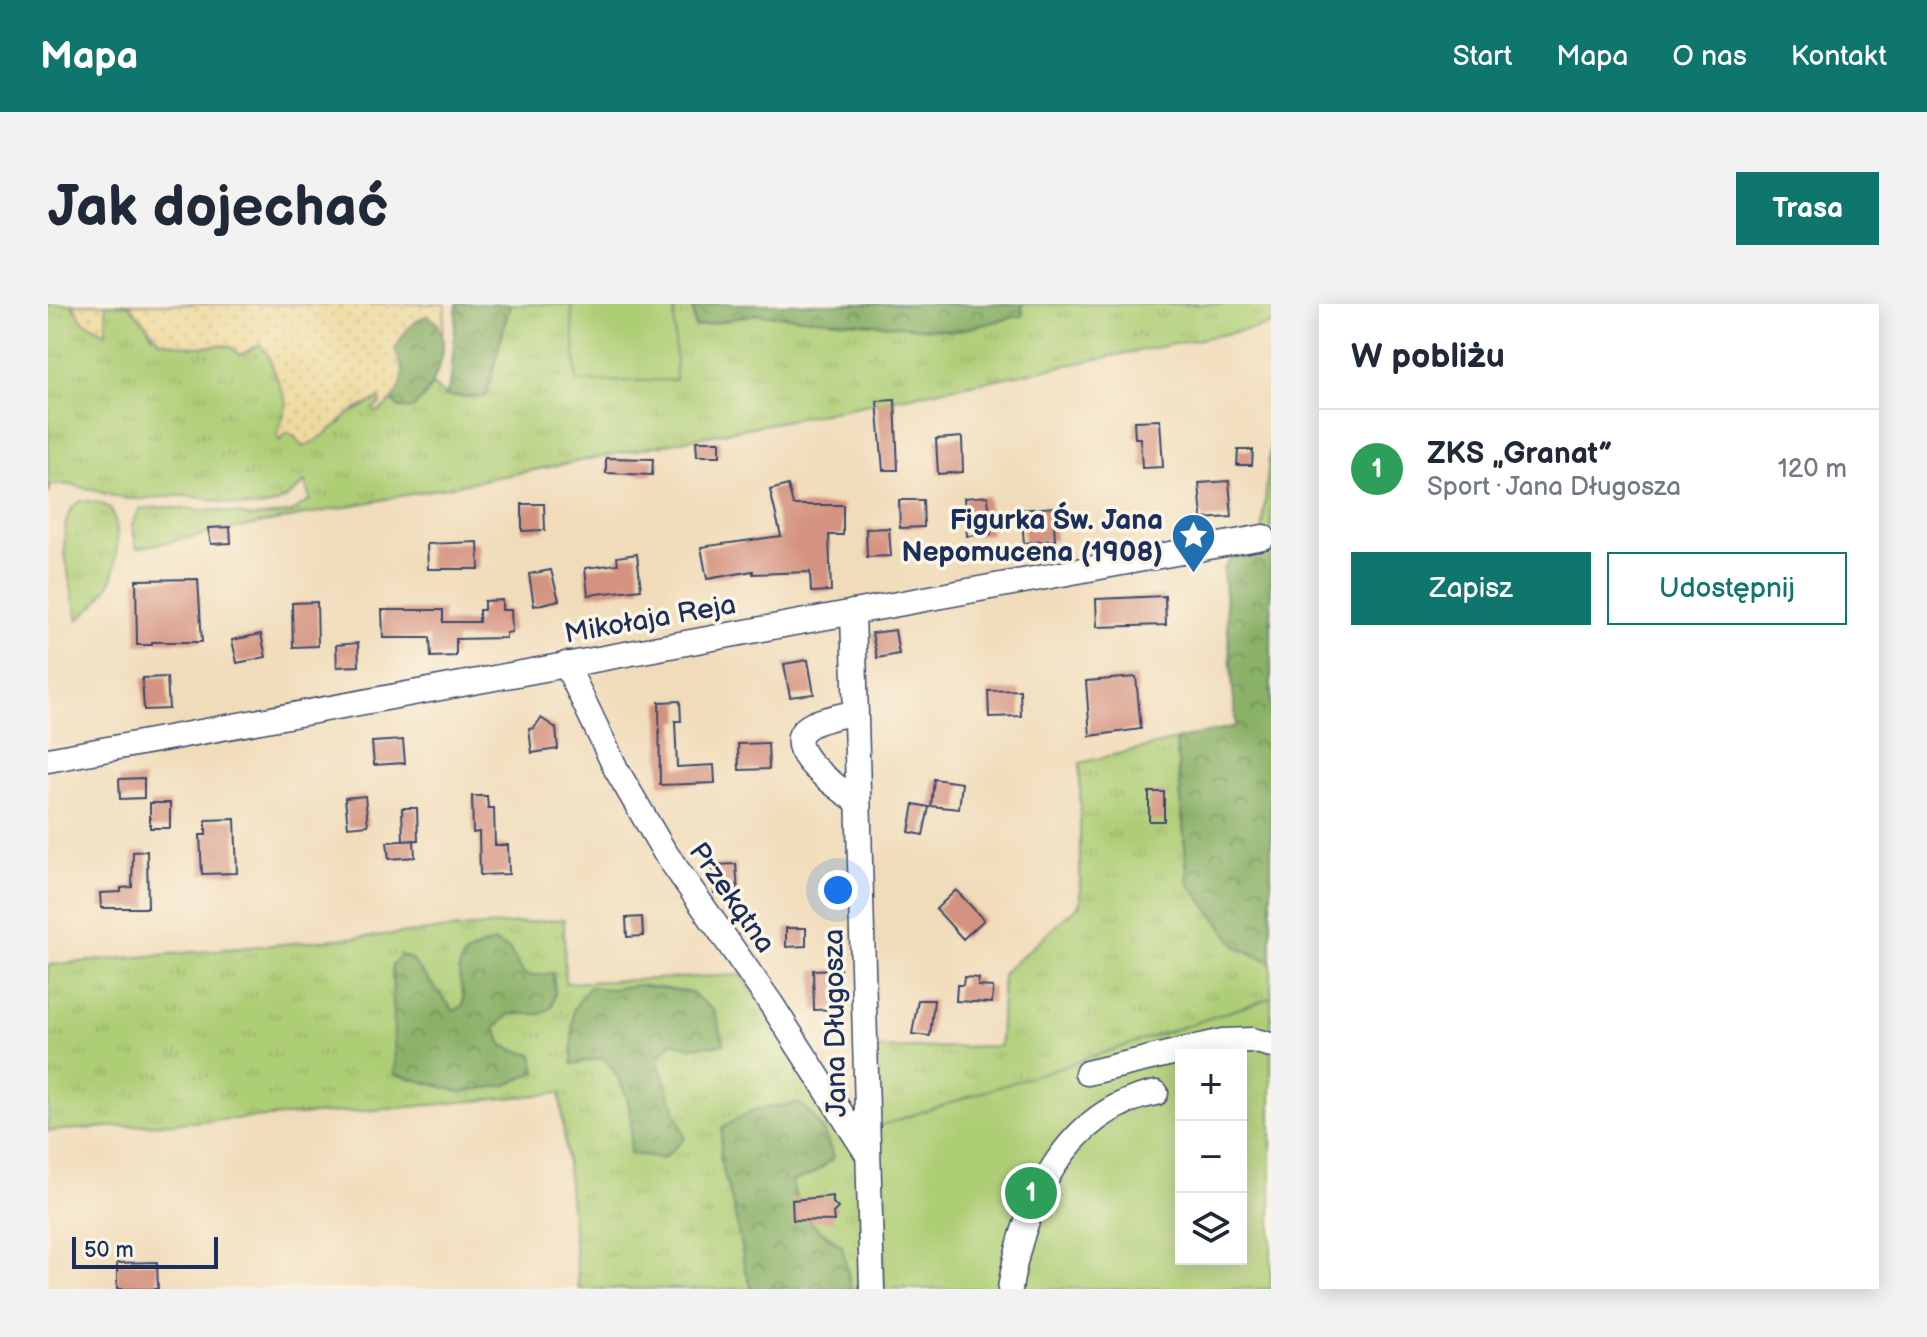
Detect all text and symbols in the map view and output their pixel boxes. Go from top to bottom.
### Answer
text: Mapa [40,34,138,79]
text: Start [1453,40,1512,73]
text: Mapa [1556,40,1628,73]
text: O nas [1672,40,1747,73]
text: Kontakt [1791,40,1887,73]
button: Trasa [1736,172,1879,245]
text: Jak dojechać [48,175,388,242]
text: W pobliżu [1351,336,1505,377]
text: ZKS „Granat” [1427,436,1613,472]
text: 1 [1372,454,1382,485]
text: 120 m [1778,454,1847,485]
text: Sport · Jana Długosza [1427,472,1681,503]
place label: Figurka Św. Jana Nepomucena (1908) [901,501,1163,569]
place icon: Figurka Św. Jana Nepomucena (1908) [1170,511,1218,574]
button: Zapisz [1351,552,1591,625]
button: Udostępnij [1607,552,1847,625]
street label: Mikołaja Reja [562,588,739,651]
street label: Przekątna [682,836,782,959]
your location [818,870,858,910]
street label: Jana Długosza [817,928,854,1118]
map controls [1175,1049,1247,1265]
button: + [1175,1049,1247,1121]
button: − [1175,1121,1247,1193]
pin: 1 [1005,1163,1057,1223]
button: layers [1175,1193,1247,1265]
scale bar [72,1233,218,1269]
text: 50 m [84,1237,134,1264]

